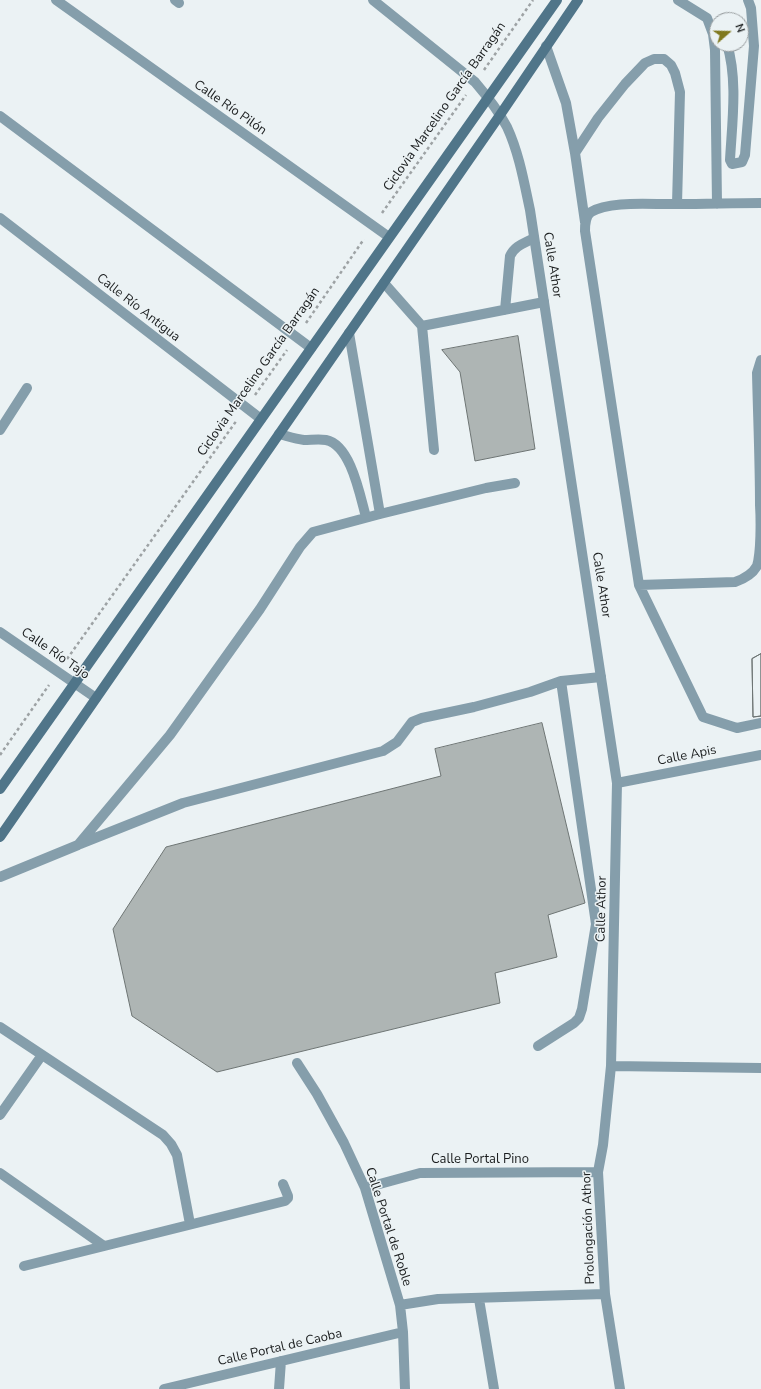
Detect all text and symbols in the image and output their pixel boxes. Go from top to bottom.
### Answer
north arrow [709,12,749,52]
street label: Ciclovia Marcelino García Barragán [380,20,510,194]
text: N [731,22,748,34]
street label: Calle Río Pilón [191,77,269,139]
street label: Calle Athor [539,231,565,299]
street label: Calle Río Antigua [93,271,183,345]
street label: Ciclovia Marcelino García Barragán [194,285,324,459]
street label: Calle Athor [588,551,614,619]
street label: Calle Río Tajo [18,625,92,683]
street label: Calle Apis [656,743,718,769]
street label: Calle Athor [594,876,610,942]
street label: Calle Portal Pino [431,1152,529,1168]
street label: Calle Portal de Roble [361,1166,415,1288]
street label: Prolongación Athor [579,1171,599,1285]
street label: Calle Portal de Caoba [216,1326,344,1370]

